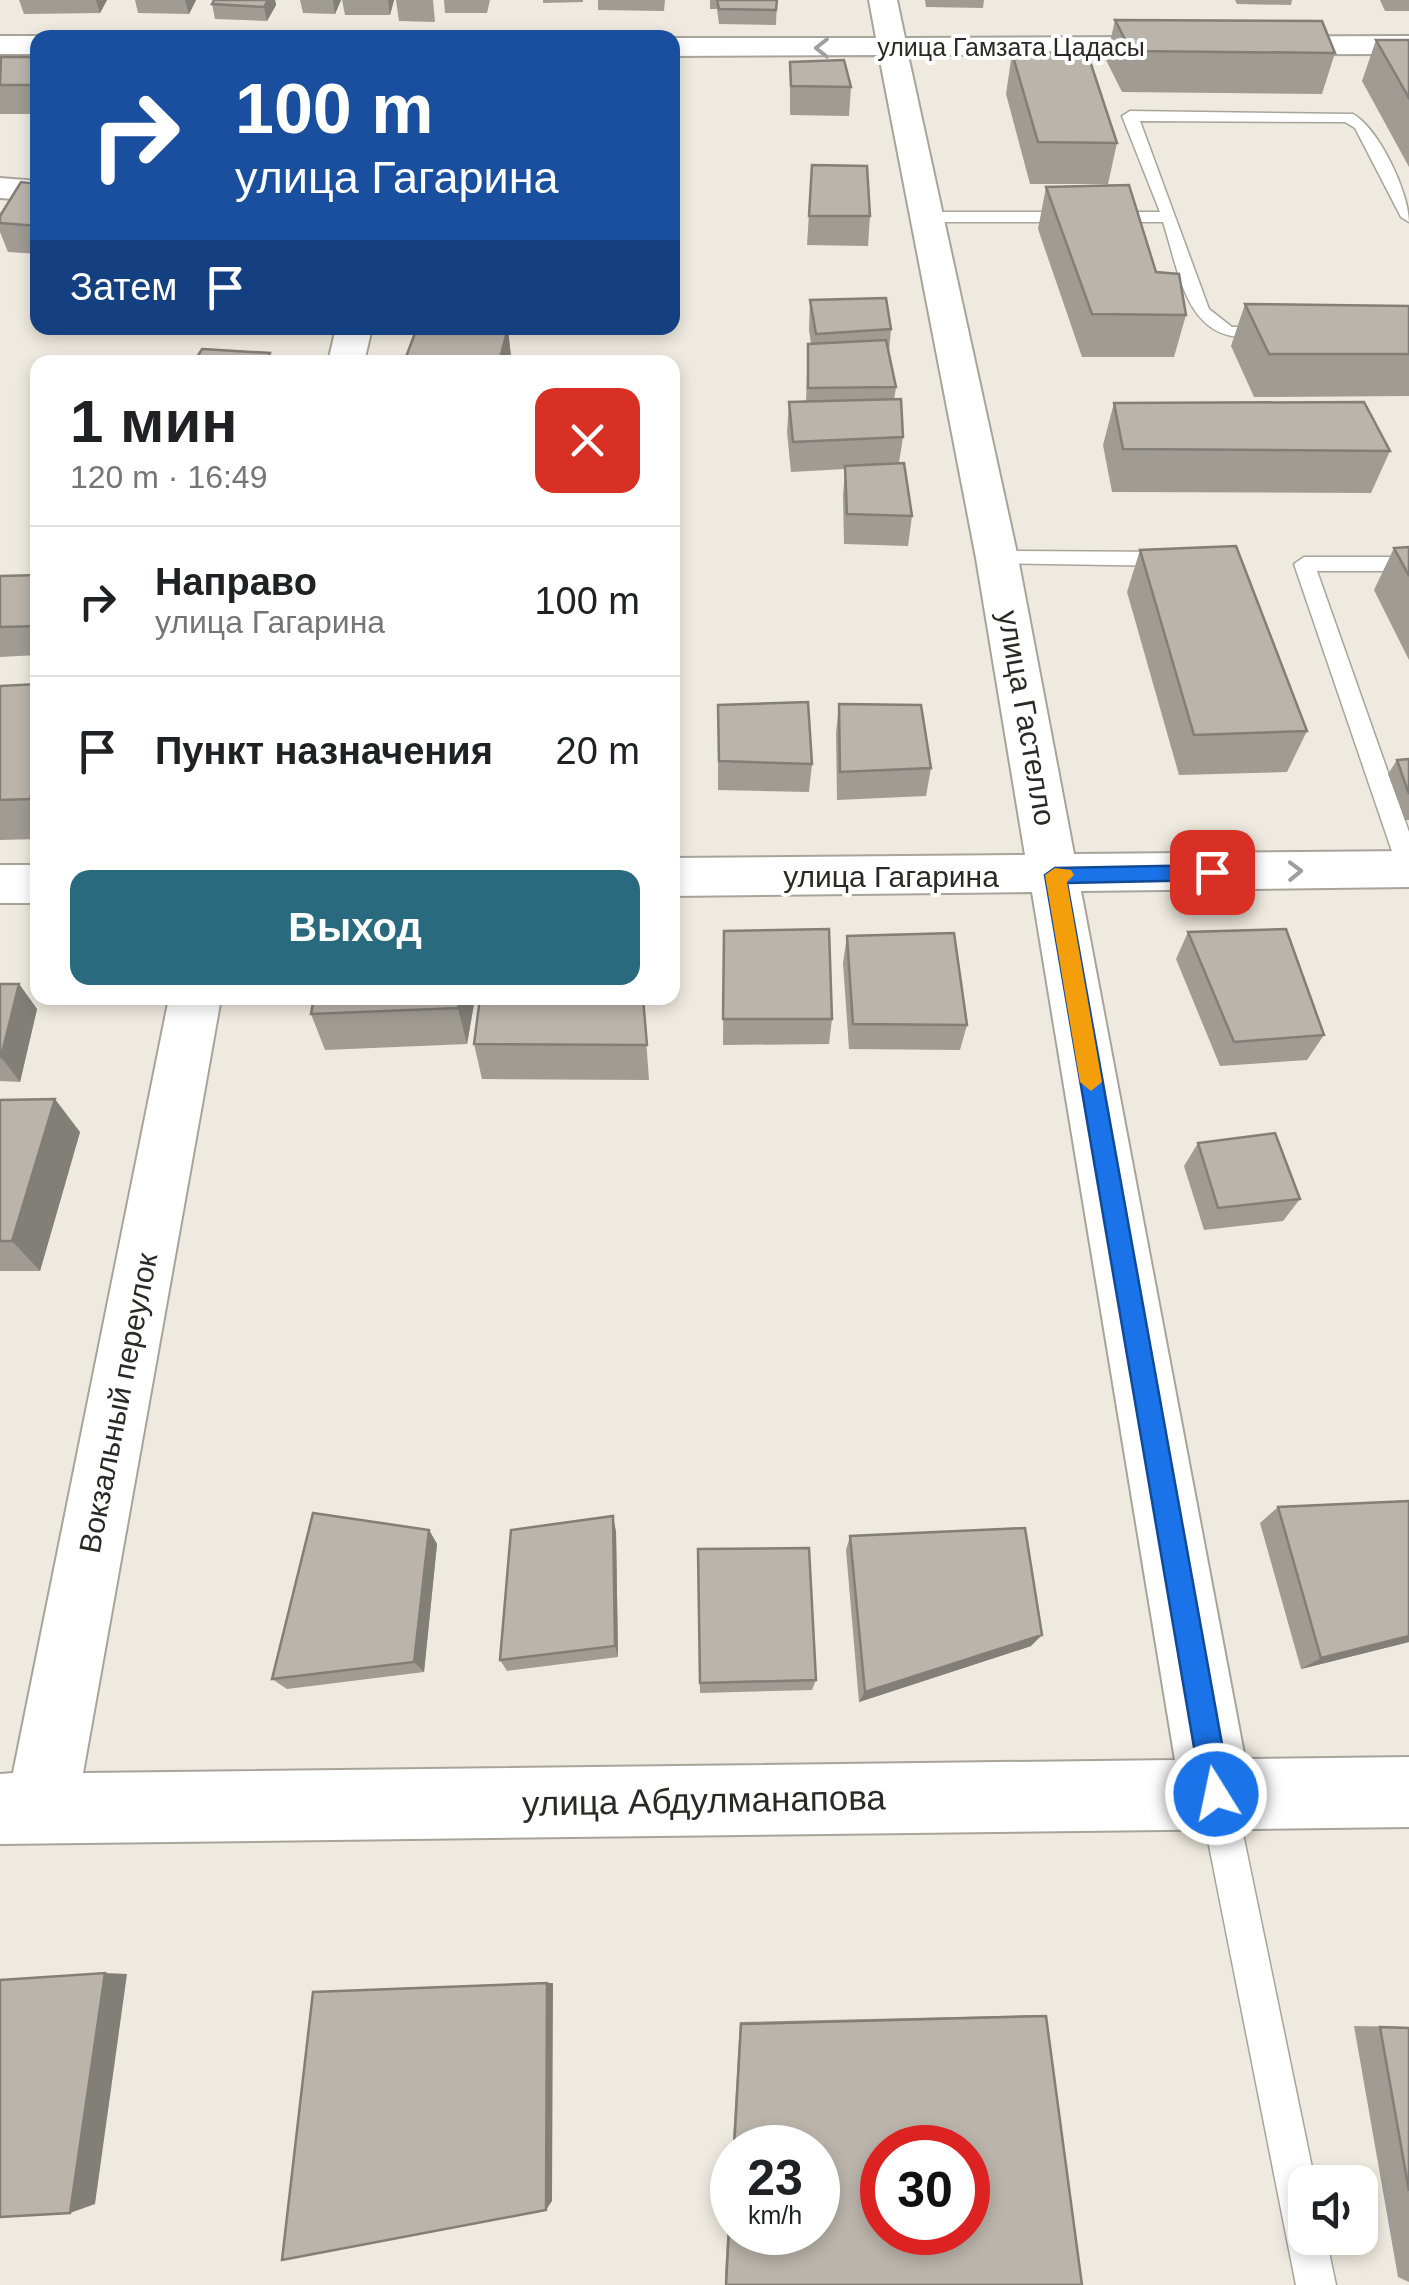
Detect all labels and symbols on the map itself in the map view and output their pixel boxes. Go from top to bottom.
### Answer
street label: улица Гамзата Цадасы [877,33,1145,61]
one-way arrow [813,37,828,59]
street label: улица Гастелло [992,608,1062,828]
pin [1170,830,1255,915]
street label: улица Гагарина [783,860,999,893]
one-way arrow [1288,860,1303,882]
street label: Вокзальный переулок [73,1249,163,1556]
position arrow [1164,1742,1268,1846]
street label: улица Абдулманапова [522,1777,887,1823]
speed limit sign: 30 [860,2125,990,2255]

